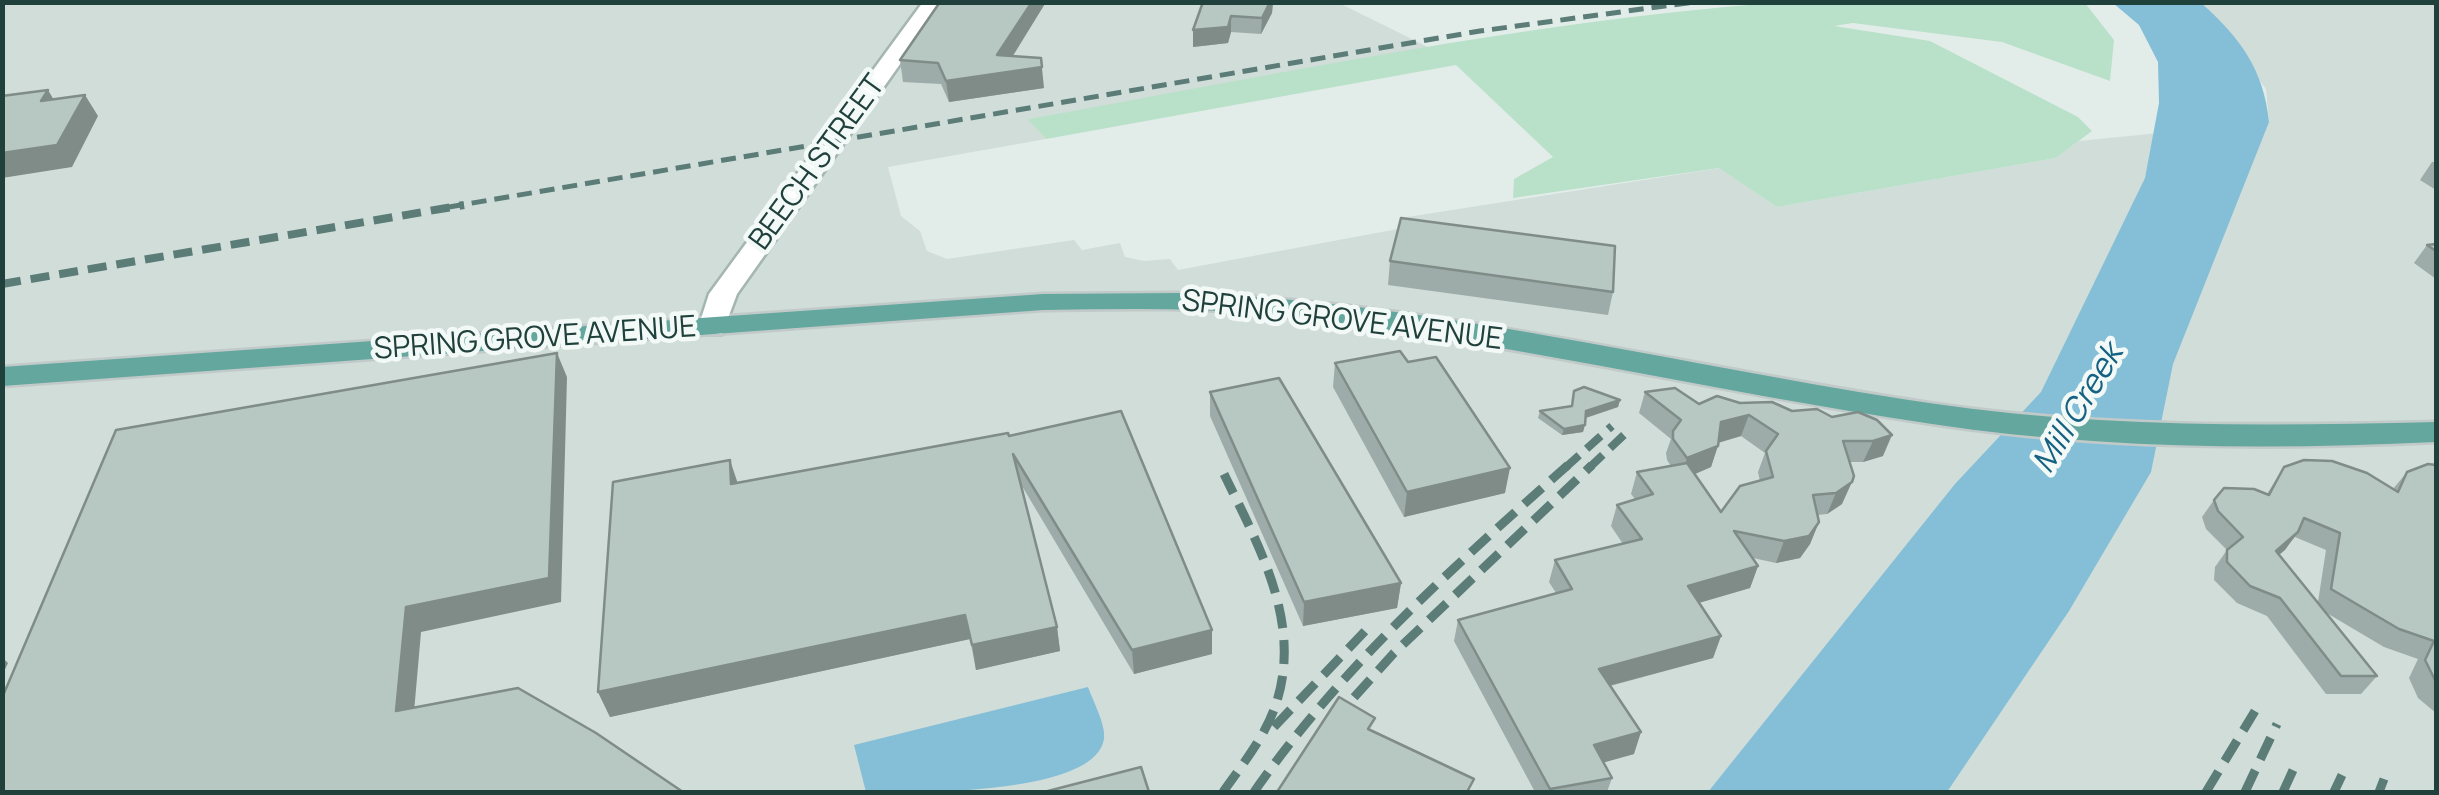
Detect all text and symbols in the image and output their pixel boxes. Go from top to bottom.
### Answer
street label: BEECH STREET [743,69,893,257]
street label: SPRING GROVE AVENUE [1179,283,1505,359]
street label: SPRING GROVE AVENUE [373,310,697,368]
water label: Mill Creek [2026,338,2132,480]

